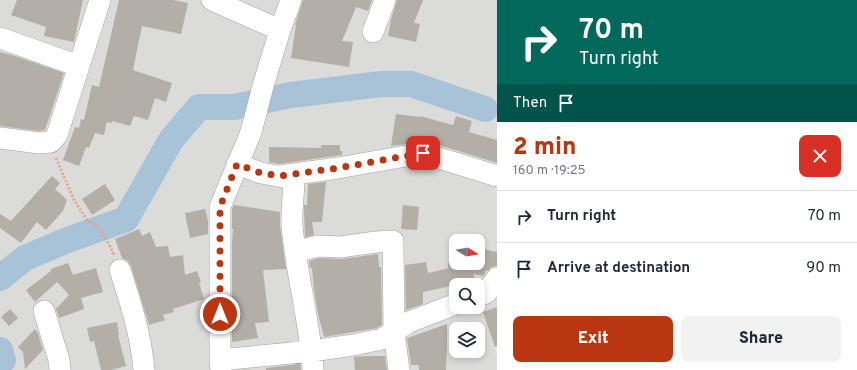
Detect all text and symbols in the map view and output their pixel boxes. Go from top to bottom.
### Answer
text: 70 m [579,13,644,49]
icon: right [513,16,565,68]
text: Turn right [579,48,659,71]
icon: arrive [555,92,577,114]
text: Then [513,94,547,113]
text: 2 min [513,133,577,163]
button: close [799,135,841,177]
pin [406,136,440,170]
icon: arrive [412,142,434,164]
text: 160 m · 19:25 [513,163,586,179]
icon: right [513,206,535,228]
text: Turn right [547,207,616,226]
text: 70 m [808,207,841,226]
north arrow [449,234,485,270]
map controls [449,234,485,358]
icon: arrive [513,258,535,280]
text: Arrive at destination [547,259,690,278]
text: 90 m [806,259,841,278]
button: search [449,278,485,314]
position arrow [199,293,241,335]
button: Exit [513,316,673,362]
button: Share [681,316,841,362]
button: layers [449,322,485,358]

